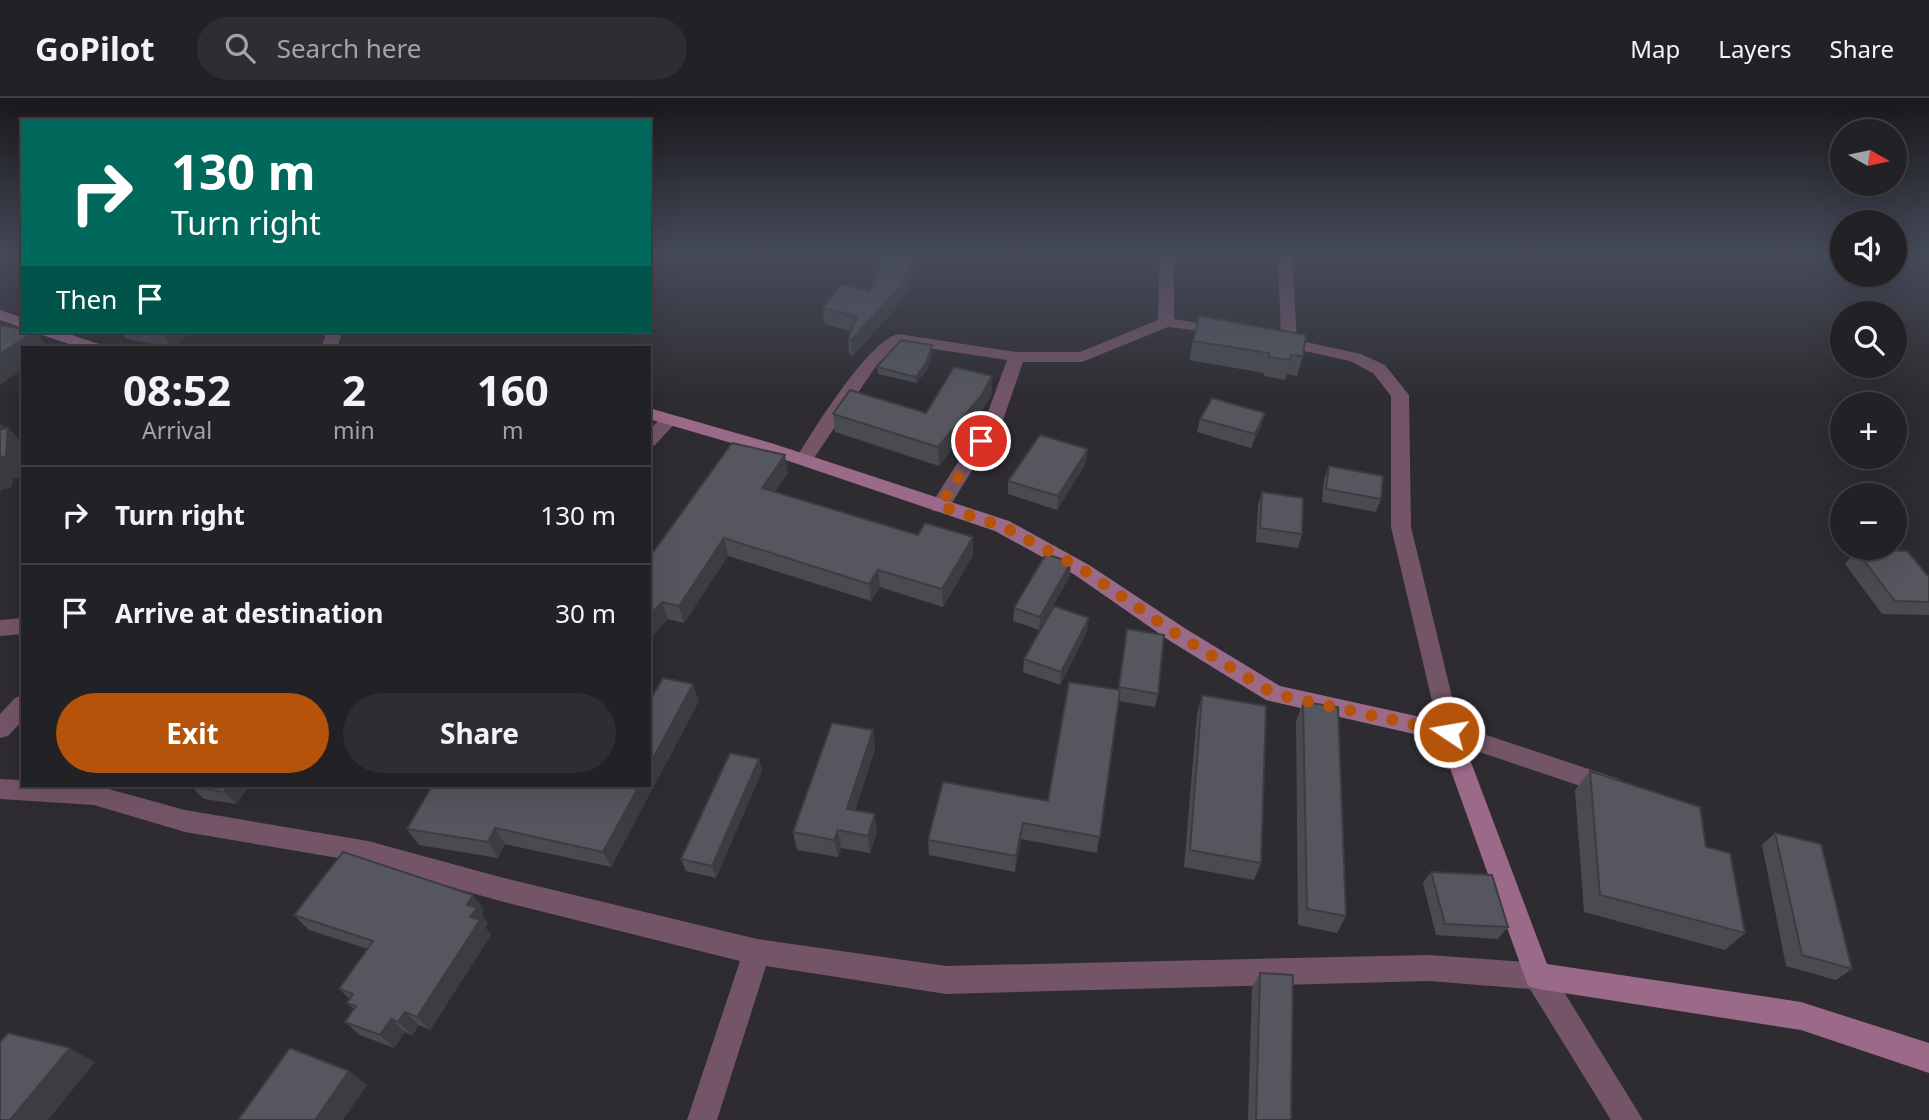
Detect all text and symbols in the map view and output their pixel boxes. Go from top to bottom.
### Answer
search box [197,17,687,80]
text: GoPilot [35,26,155,71]
icon: search [221,29,259,67]
text: Search here [277,30,421,66]
text: Map [1630,32,1680,65]
text: Layers [1718,32,1792,65]
text: Share [1830,32,1894,65]
north arrow [1830,119,1908,196]
map controls [1830,119,1907,560]
text: 130 m [171,138,316,204]
icon: right [56,147,147,238]
text: Turn right [171,201,321,244]
button: sound [1830,210,1907,287]
icon: arrive [131,280,169,318]
text: Then [56,281,117,317]
button: search [1830,301,1907,378]
text: 08:52 [123,361,231,418]
text: 2 [342,361,366,418]
text: 160 [477,361,549,418]
button: + [1830,392,1907,469]
pin [951,411,1011,471]
text: Arrival [142,414,212,446]
text: min [333,414,375,446]
text: m [502,414,524,446]
icon: arrive [962,422,1000,460]
button: − [1830,483,1907,560]
icon: right [56,496,94,534]
text: Turn right [115,497,245,533]
text: 130 m [540,497,616,533]
icon: arrive [56,594,94,632]
text: Arrive at destination [115,595,384,631]
text: 30 m [555,595,616,631]
button: Exit [56,693,329,773]
button: Share [343,693,616,773]
position arrow [1412,695,1486,769]

